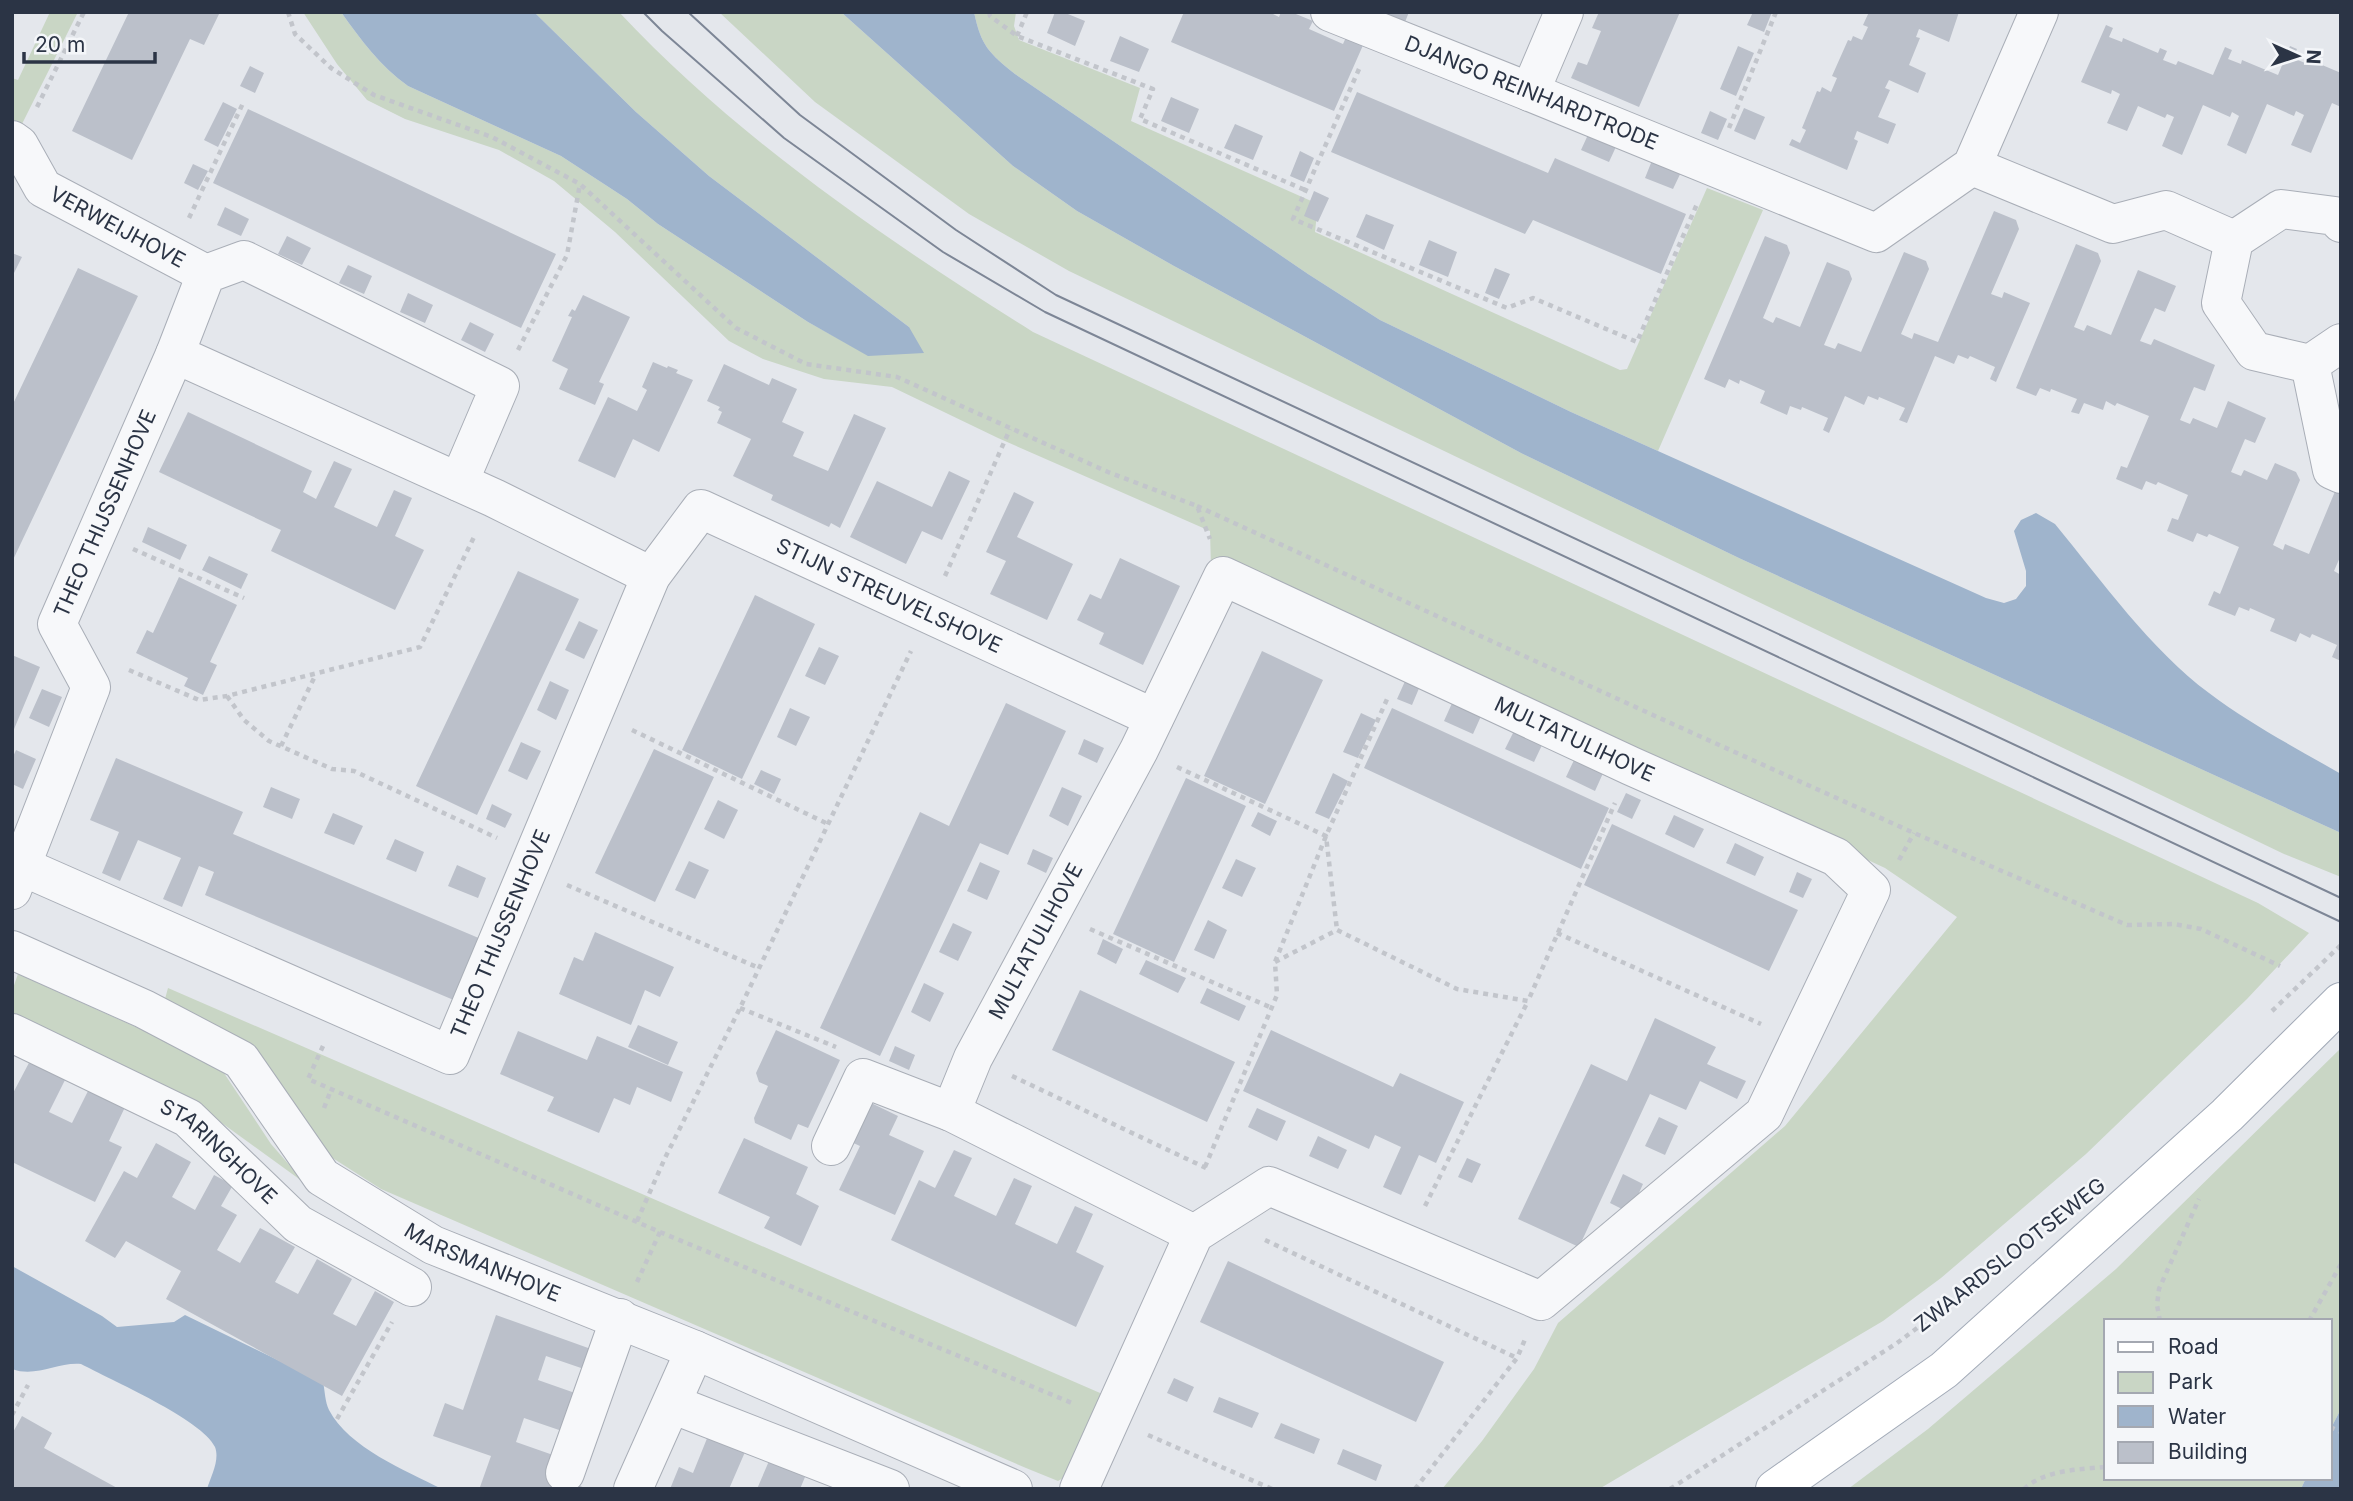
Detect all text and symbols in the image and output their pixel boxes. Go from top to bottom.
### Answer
scale bar [24,21,156,65]
north arrow [2262,21,2332,91]
street label: DJANGO REINHARDTRODE [1401,30,1662,155]
text: 20 m [35,32,85,57]
text: N [2302,49,2325,65]
street label: VERWEIJHOVE [46,181,190,273]
street label: THEO THIJSSENHOVE [49,406,161,621]
street label: STIJN STREUVELSHOVE [772,532,1006,658]
street label: MULTATULIHOVE [1491,691,1659,787]
street label: THEO THIJSSENHOVE [445,826,555,1042]
street label: MULTATULIHOVE [983,859,1088,1023]
street label: STARINGHOVE [156,1093,283,1209]
street label: ZWAARDSLOOTSEWEG [1909,1172,2110,1337]
street label: MARSMANHOVE [400,1217,564,1307]
legend [2104,1319,2332,1480]
text: Road [2168,1334,2219,1359]
text: Park [2168,1369,2213,1394]
text: Water [2168,1404,2226,1429]
text: Building [2168,1439,2248,1464]

